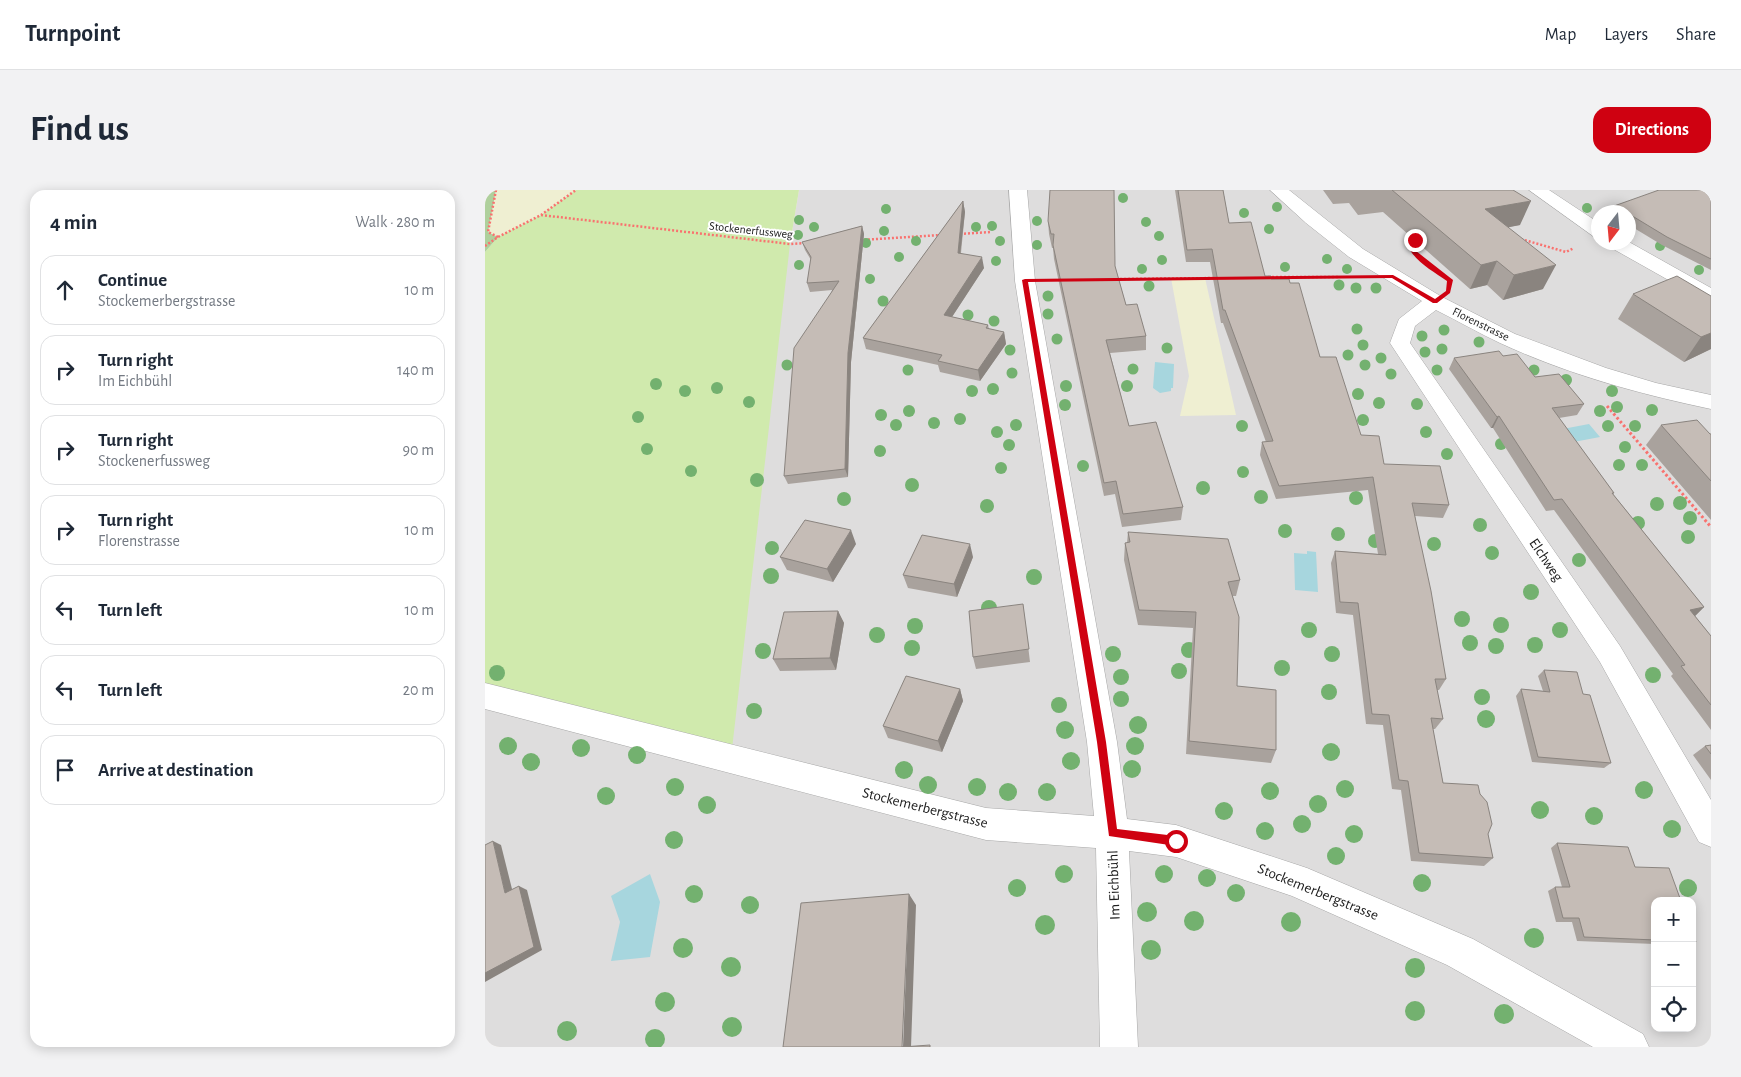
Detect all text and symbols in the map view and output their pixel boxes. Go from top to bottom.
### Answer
text: Turnpoint [25,22,120,46]
text: Map [1545,26,1576,44]
text: Layers [1604,26,1648,44]
text: Share [1676,26,1716,44]
button: Directions [1593,107,1711,153]
text: Find us [30,112,129,147]
north arrow [1591,205,1636,250]
text: 4 min [50,212,97,233]
text: Walk · 280 m [355,214,435,230]
street label: Stockenerfussweg [709,220,794,240]
route end [1404,229,1427,252]
text: Continue [98,271,167,290]
icon: ahead [51,276,79,304]
text: 10 m [405,282,434,298]
text: Stockemerbergstrasse [98,293,235,309]
street label: Florenstrasse [1451,305,1511,343]
text: Turn right [98,351,173,370]
icon: right [51,356,79,384]
text: 140 m [397,362,434,378]
text: Im Eichbühl [98,373,172,389]
text: Turn right [98,431,173,450]
icon: right [51,436,79,464]
text: 90 m [403,442,434,458]
text: Stockenerfussweg [98,453,210,469]
text: Turn right [98,511,173,530]
icon: right [51,516,79,544]
text: 10 m [405,522,434,538]
text: Florenstrasse [98,533,180,549]
street label: Elchweg [1526,536,1566,585]
icon: left [51,596,79,624]
text: Turn left [98,601,162,620]
text: 10 m [405,602,434,618]
icon: left [51,676,79,704]
text: Turn left [98,681,162,700]
text: 20 m [403,682,434,698]
icon: arrive [51,756,79,784]
text: Arrive at destination [98,761,254,780]
street label: Stockemerbergstrasse [861,785,989,831]
route start [1165,830,1188,853]
street label: Im Eichbühl [1105,850,1123,920]
street label: Stockemerbergstrasse [1255,861,1381,923]
map controls [1651,897,1696,1032]
button: + [1651,897,1696,942]
button: − [1651,942,1696,987]
button: locate [1651,987,1696,1032]

